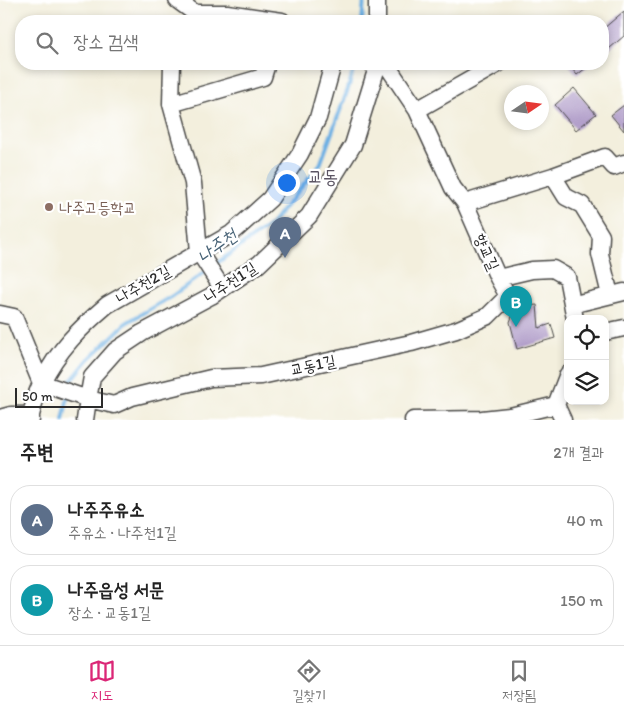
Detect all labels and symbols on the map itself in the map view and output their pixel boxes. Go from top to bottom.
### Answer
north arrow [504,85,549,130]
district label: 교동 [308,165,338,188]
your location [274,170,300,196]
place label: 나주고등학교 [59,198,136,217]
marker: 나주고등학교 [43,201,55,213]
pin: A [269,217,301,258]
water label: 나주천 [193,223,242,268]
street label: 향교길 [470,230,504,274]
street label: 나주천1길 [200,258,260,306]
street label: 나주천2길 [112,261,174,307]
pin: B [500,286,532,327]
street label: 교동1길 [288,351,338,379]
scale bar [15,385,102,408]

